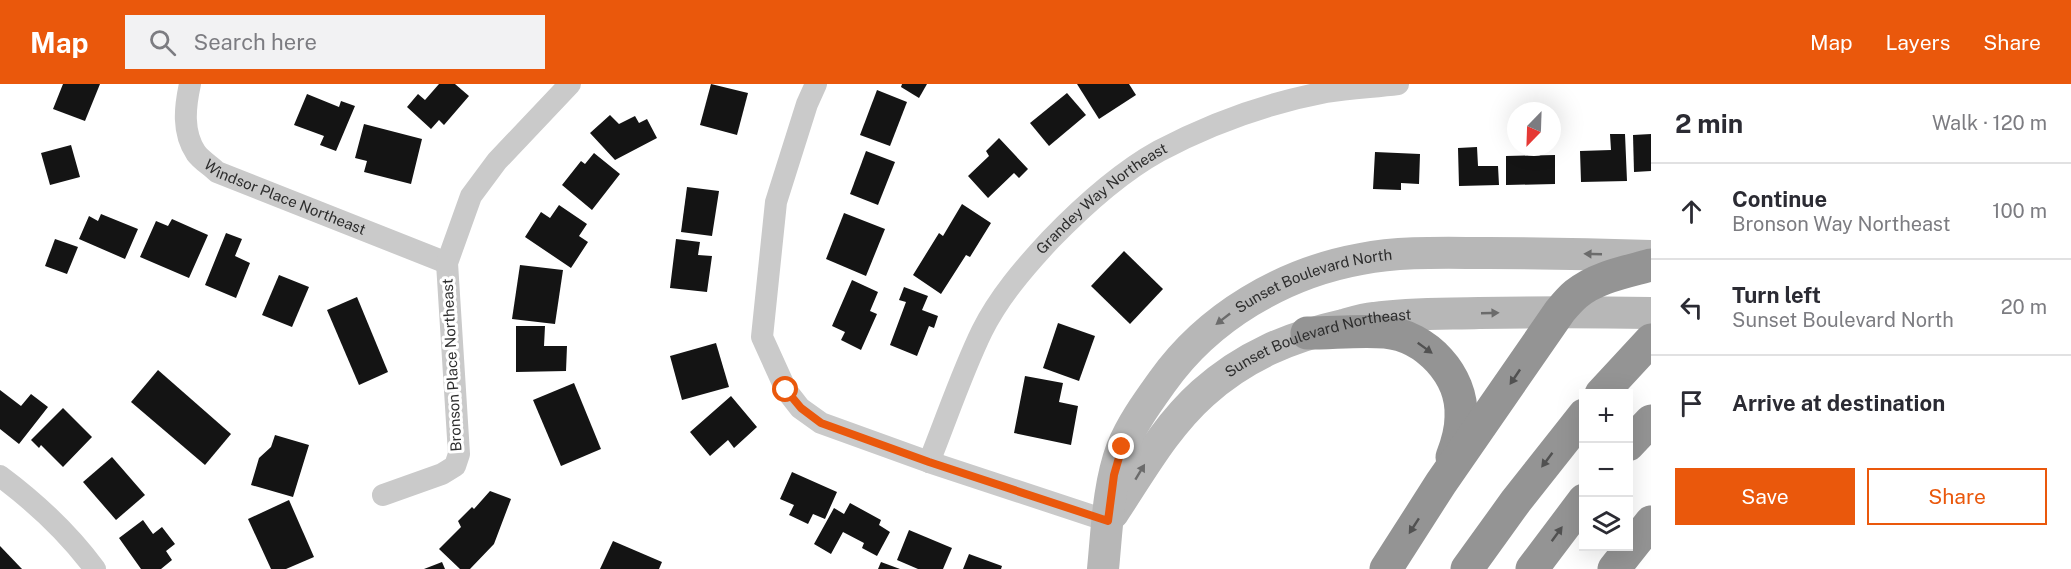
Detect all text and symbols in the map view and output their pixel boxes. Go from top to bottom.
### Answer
search box [125,15,545,69]
text: Map [30,26,89,59]
icon: search [146,26,179,59]
text: Search here [194,29,317,55]
text: Map [1810,30,1853,55]
text: Layers [1886,30,1950,55]
text: Share [1983,30,2041,55]
north arrow [1507,102,1561,156]
text: 2 min [1675,108,1743,139]
text: Walk · 120 m [1932,111,2047,135]
street label: Grandey Way Northeast [1033,139,1170,257]
street label: Windsor Place Northeast [201,156,368,238]
text: Continue [1732,186,1827,212]
icon: ahead [1675,195,1708,228]
text: 100 m [1992,199,2047,223]
text: Bronson Way Northeast [1732,212,1951,236]
street label: Sunset Boulevard North [1232,246,1393,316]
one-way arrow [1583,249,1602,258]
street label: Bronson Place Northeast [438,278,465,452]
text: Turn left [1732,282,1821,308]
icon: left [1675,291,1708,324]
text: 20 m [2001,295,2047,319]
street label: Sunset Boulevard Northeast [1222,306,1412,381]
one-way arrow [1480,308,1499,318]
text: Sunset Boulevard North [1732,308,1954,332]
one-way arrow [1215,313,1231,326]
one-way arrow [1416,342,1432,354]
one-way arrow [1509,368,1521,384]
route start [772,376,798,402]
icon: arrive [1675,387,1708,420]
map controls [1579,389,1633,551]
button: + [1579,389,1633,443]
text: Arrive at destination [1732,390,1945,416]
route end [1108,433,1134,459]
button: − [1579,443,1633,497]
one-way arrow [1541,453,1553,468]
one-way arrow [1134,464,1145,480]
button: Save [1675,468,1855,525]
button: Share [1867,468,2047,525]
button: layers [1579,497,1633,551]
one-way arrow [1408,518,1419,534]
one-way arrow [1551,527,1563,542]

